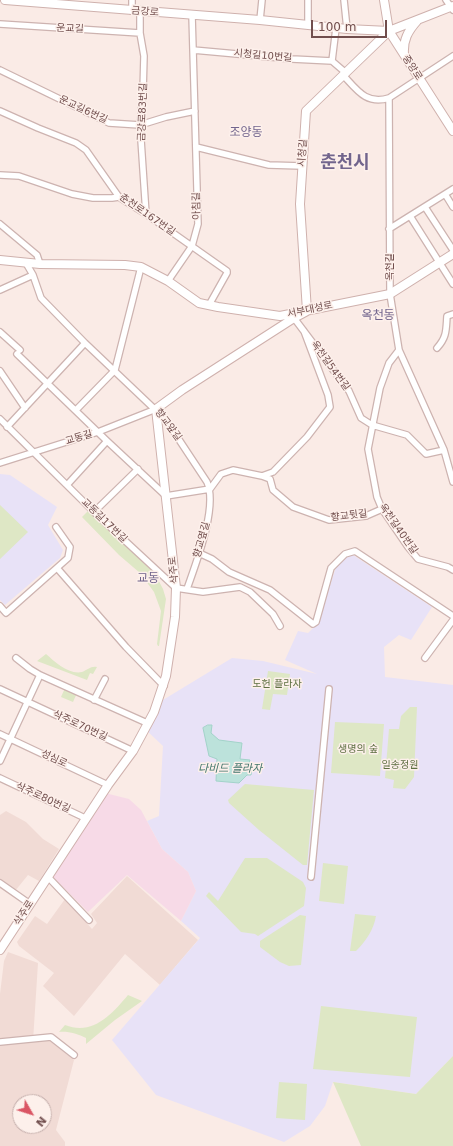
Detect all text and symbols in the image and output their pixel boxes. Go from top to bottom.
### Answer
street label: 금강로 [131,5,159,19]
scale bar [313,12,389,38]
text: 100 m [318,20,356,34]
street label: 운교길 [56,22,84,36]
street label: 시청길10번길 [233,47,293,65]
street label: 중앙로 [399,53,425,83]
street label: 금강로83번길 [136,82,150,142]
street label: 운교길6번길 [57,93,109,127]
district label: 조양동 [229,126,263,140]
street label: 시청길 [296,139,310,167]
district label: 춘천시 [320,152,370,174]
street label: 춘천로167번길 [117,191,177,239]
street label: 아침길 [191,192,203,220]
street label: 옥천길 [384,253,396,281]
street label: 서부대성로 [286,299,334,321]
district label: 옥천동 [361,309,395,323]
street label: 옥천길54번길 [308,339,352,393]
street label: 향교앞길 [152,407,184,443]
street label: 교동길 [64,428,94,448]
street label: 교동길17번길 [79,496,129,546]
street label: 옥천길40번길 [376,502,420,556]
street label: 향교뒷길 [330,508,368,524]
street label: 향교옆길 [191,521,213,559]
street label: 삭주로 [167,556,181,584]
district label: 교동 [137,572,159,586]
park label: 도헌 플라자 [252,678,302,690]
street label: 삭주로70번길 [51,708,109,744]
park label: 생명의 숲 [338,743,378,755]
street label: 성심로 [39,748,69,770]
park label: 일송정원 [382,759,418,771]
water label: 다비드 플라자 [198,762,262,776]
street label: 삭주로80번길 [14,780,72,816]
street label: 삭주로 [11,898,37,928]
north arrow [12,1094,52,1134]
text: N [33,1114,49,1129]

